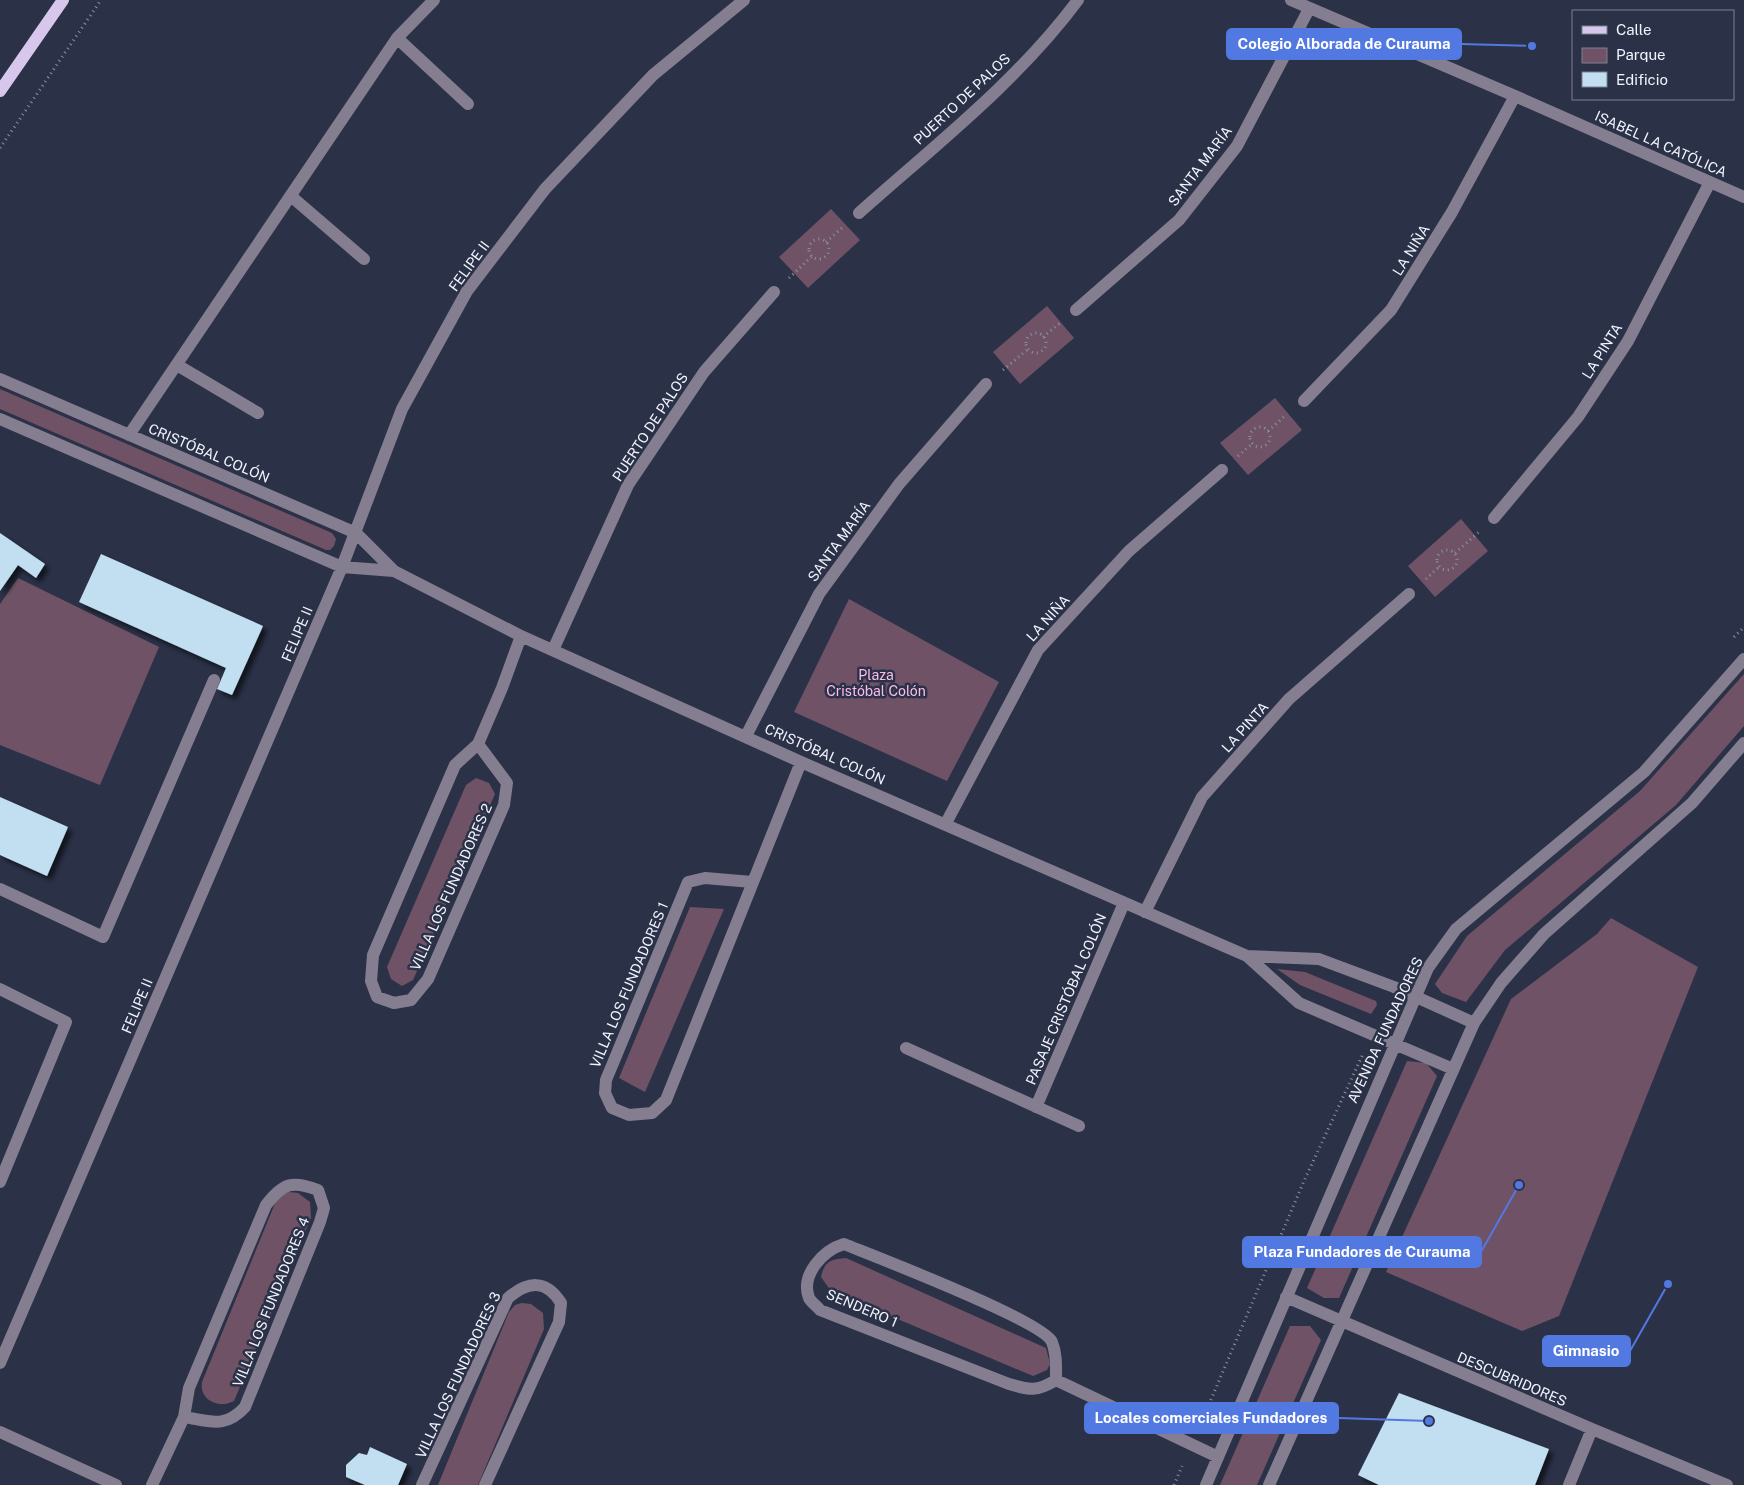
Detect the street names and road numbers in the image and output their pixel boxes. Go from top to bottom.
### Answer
street label: PUERTO DE PALOS [910,50,1014,148]
street label: ISABEL LA CATÓLICA [1593,106,1730,180]
street label: SANTA MARÍA [1164,122,1235,209]
street label: LA NIÑA [1388,221,1433,278]
street label: FELIPE II [445,238,493,294]
street label: LA PINTA [1579,320,1625,382]
street label: PUERTO DE PALOS [609,370,691,484]
street label: CRISTÓBAL COLÓN [146,418,273,486]
street label: SANTA MARÍA [804,497,874,584]
street label: LA NIÑA [1022,591,1073,644]
street label: FELIPE II [278,604,316,664]
street label: LA PINTA [1218,699,1272,755]
street label: CRISTÓBAL COLÓN [762,718,888,788]
street label: VILLA LOS FUNDADORES 2 [407,801,495,973]
street label: VILLA LOS FUNDADORES 1 [587,900,671,1070]
street label: PASAJE CRISTÓBAL COLÓN [1021,910,1109,1087]
street label: AVENIDA FUNDADORES [1344,954,1426,1106]
street label: FELIPE II [118,976,156,1036]
street label: VILLA LOS FUNDADORES 4 [230,1215,313,1389]
street label: SENDERO 1 [824,1286,900,1330]
street label: VILLA LOS FUNDADORES 3 [412,1289,504,1461]
street label: DESCUBRIDORES [1455,1349,1569,1409]

